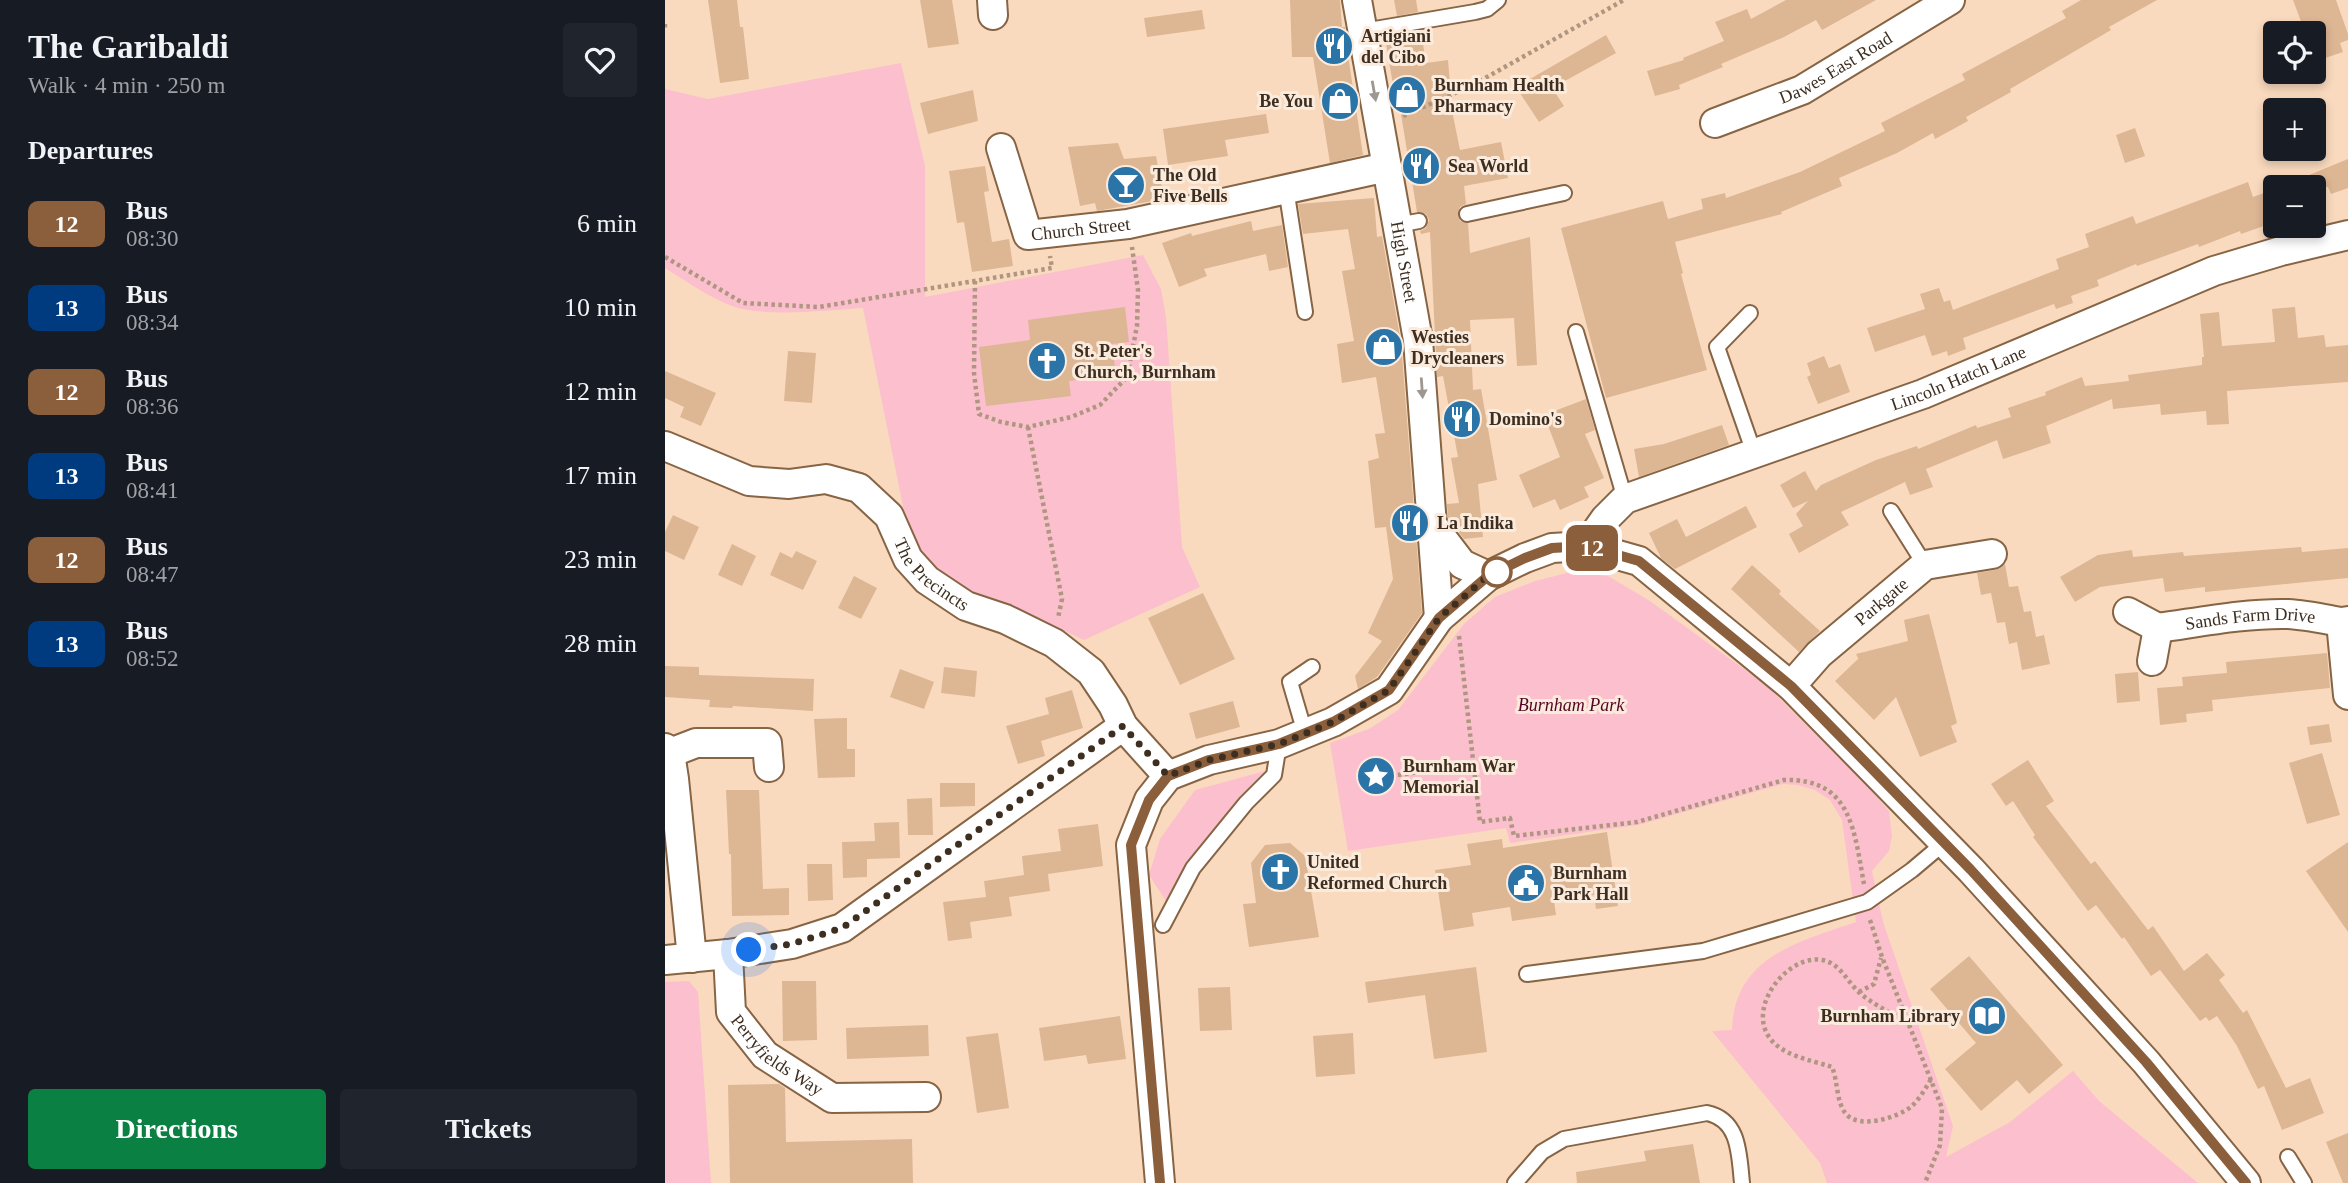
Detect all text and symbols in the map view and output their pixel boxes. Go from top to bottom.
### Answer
map controls [2263,21,2326,238]
button: locate [2263,21,2326,84]
button: heart [563,23,637,97]
restaurant icon: Artigiani del Cibo [1313,25,1355,67]
place label: Artigiani del Cibo [1361,26,1431,67]
street label: Dawes East Road [1776,28,1896,108]
text: The Garibaldi [28,29,229,65]
text: Walk · 4 min · 250 m [28,73,225,98]
shop icon: Burnham Health Pharmacy [1386,74,1428,116]
place label: Burnham Health Pharmacy [1434,75,1565,116]
shop icon: Be You [1319,80,1361,122]
one-way arrow [1369,80,1380,102]
place label: Be You [1259,91,1313,111]
button: + [2263,98,2326,161]
text: Departures [28,136,153,165]
restaurant icon: Sea World [1400,145,1442,187]
place label: Sea World [1448,156,1528,176]
bar icon: The Old Five Bells [1105,164,1147,206]
place label: The Old Five Bells [1153,165,1228,206]
button: − [2263,175,2326,238]
text: Bus [126,196,168,225]
text: 6 min [577,209,637,238]
text: 12 [55,211,79,237]
street label: Church Street [1030,214,1131,245]
street label: High Street [1387,219,1421,304]
text: 08:30 [126,226,178,251]
text: Bus [126,280,168,309]
text: 10 min [564,293,637,322]
text: 13 [55,295,79,321]
text: 08:34 [126,310,178,335]
shop icon: Westies Drycleaners [1363,326,1405,368]
place label: Westies Drycleaners [1411,327,1504,368]
church icon: St. Peter's Church, Burnham [1026,340,1068,382]
place label: St. Peter's Church, Burnham [1074,341,1216,382]
street label: Lincoln Hatch Lane [1888,342,2029,414]
text: Bus [126,364,168,393]
text: 12 min [564,377,637,406]
one-way arrow [1417,377,1428,399]
text: 12 [55,379,79,405]
text: 08:36 [126,394,178,419]
restaurant icon: Domino's [1441,398,1483,440]
place label: Domino's [1489,409,1562,429]
text: Bus [126,448,168,477]
text: 17 min [564,461,637,490]
text: 13 [55,463,79,489]
text: 08:41 [126,478,178,503]
restaurant icon: La Indika [1389,502,1431,544]
place label: La Indika [1437,513,1514,533]
line badge: 12 [1560,525,1623,571]
text: Bus [126,532,168,561]
street label: The Precincts [890,535,973,615]
text: 12 [1580,535,1604,561]
text: 23 min [564,545,637,574]
text: 12 [55,547,79,573]
unlabelled marker [1482,557,1512,587]
text: 08:47 [126,562,178,587]
street label: Parkgate [1851,574,1912,630]
street label: Sands Farm Drive [2184,604,2317,634]
text: Bus [126,616,168,645]
text: 28 min [564,629,637,658]
text: 13 [55,631,79,657]
text: 08:52 [126,646,178,671]
park label: Burnham Park [1518,695,1625,715]
place icon: Burnham War Memorial [1355,755,1397,797]
place label: Burnham War Memorial [1403,756,1515,797]
church icon: United Reformed Church [1259,851,1301,893]
place label: United Reformed Church [1307,852,1447,893]
public building icon: Burnham Park Hall [1505,862,1547,904]
place label: Burnham Park Hall [1553,863,1629,904]
your location [731,932,766,967]
library icon: Burnham Library [1966,995,2008,1037]
place label: Burnham Library [1820,1006,1960,1026]
street label: Perryfields Way [727,1011,827,1100]
button: Directions [28,1089,326,1169]
button: Tickets [340,1089,637,1169]

